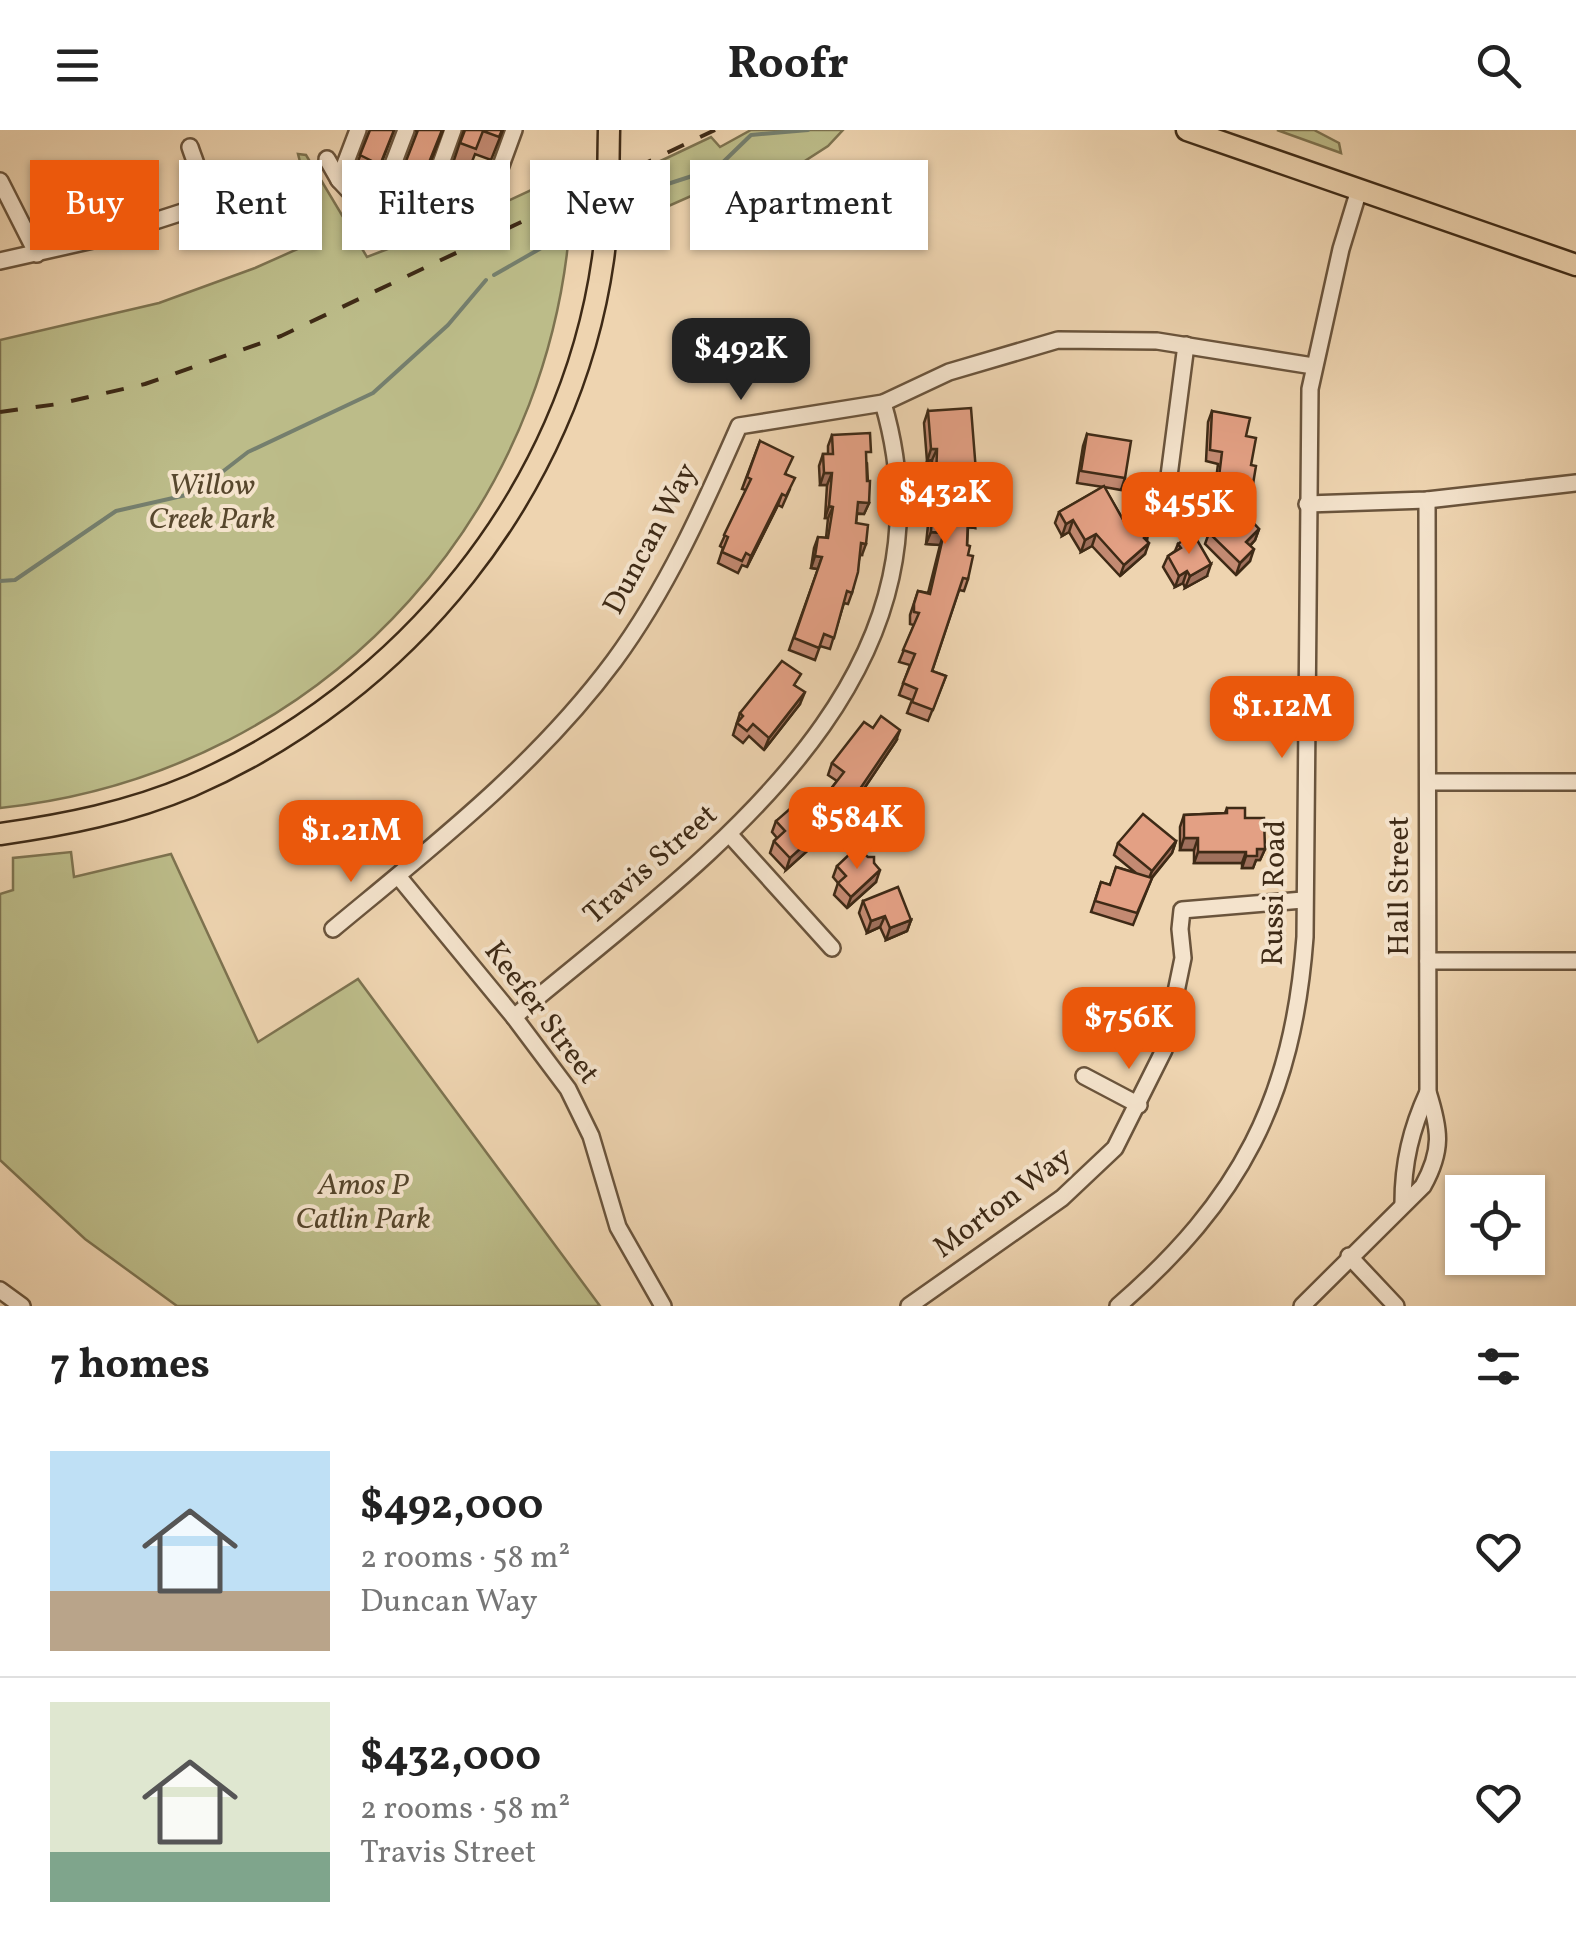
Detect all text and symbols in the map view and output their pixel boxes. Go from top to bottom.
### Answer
text: Roofr [727,34,849,97]
icon: menu [50,38,105,93]
icon: search [1471,38,1526,93]
chip: Buy [30,160,159,250]
chip: Rent [179,160,322,250]
chip: Filters [342,160,510,250]
chip: New [530,160,670,250]
chip: Apartment [690,160,928,250]
pin: $492K [671,318,811,403]
text: $492K [694,328,788,372]
street label: Duncan Way [593,456,709,622]
pin: $432K [875,462,1015,547]
park label: Willow Creek Park [149,465,276,541]
text: $432K [899,472,991,516]
pin: $455K [1119,472,1259,557]
text: $455K [1144,482,1234,526]
pin: $1.12M [1201,676,1363,761]
text: $1.12M [1232,686,1332,730]
pin: $584K [787,787,927,872]
street label: Travis Street [575,795,727,935]
text: $584K [811,797,903,841]
pin: $1.21M [270,800,432,885]
text: $1.21M [301,810,401,854]
street label: Hall Street [1379,816,1421,956]
street label: Russi Road [1253,820,1297,966]
street label: Keefer Street [473,933,609,1093]
pin: $756K [1059,987,1199,1072]
text: $756K [1084,997,1174,1041]
street label: Morton Way [925,1137,1081,1269]
park label: Amos P Catlin Park [295,1165,431,1241]
map controls [1445,1175,1545,1275]
button: locate [1445,1175,1545,1275]
text: 7 homes [50,1337,210,1396]
icon: filters [1471,1339,1526,1394]
text: $492,000 [360,1478,543,1537]
icon: home [130,1491,250,1611]
icon: heart [1471,1524,1526,1579]
text: 2 rooms · 58 m² [360,1537,570,1581]
text: Duncan Way [360,1581,537,1625]
text: $432,000 [360,1729,541,1788]
icon: home [130,1742,250,1862]
icon: heart [1471,1775,1526,1830]
text: 2 rooms · 58 m² [360,1788,570,1832]
text: Travis Street [360,1832,536,1876]

